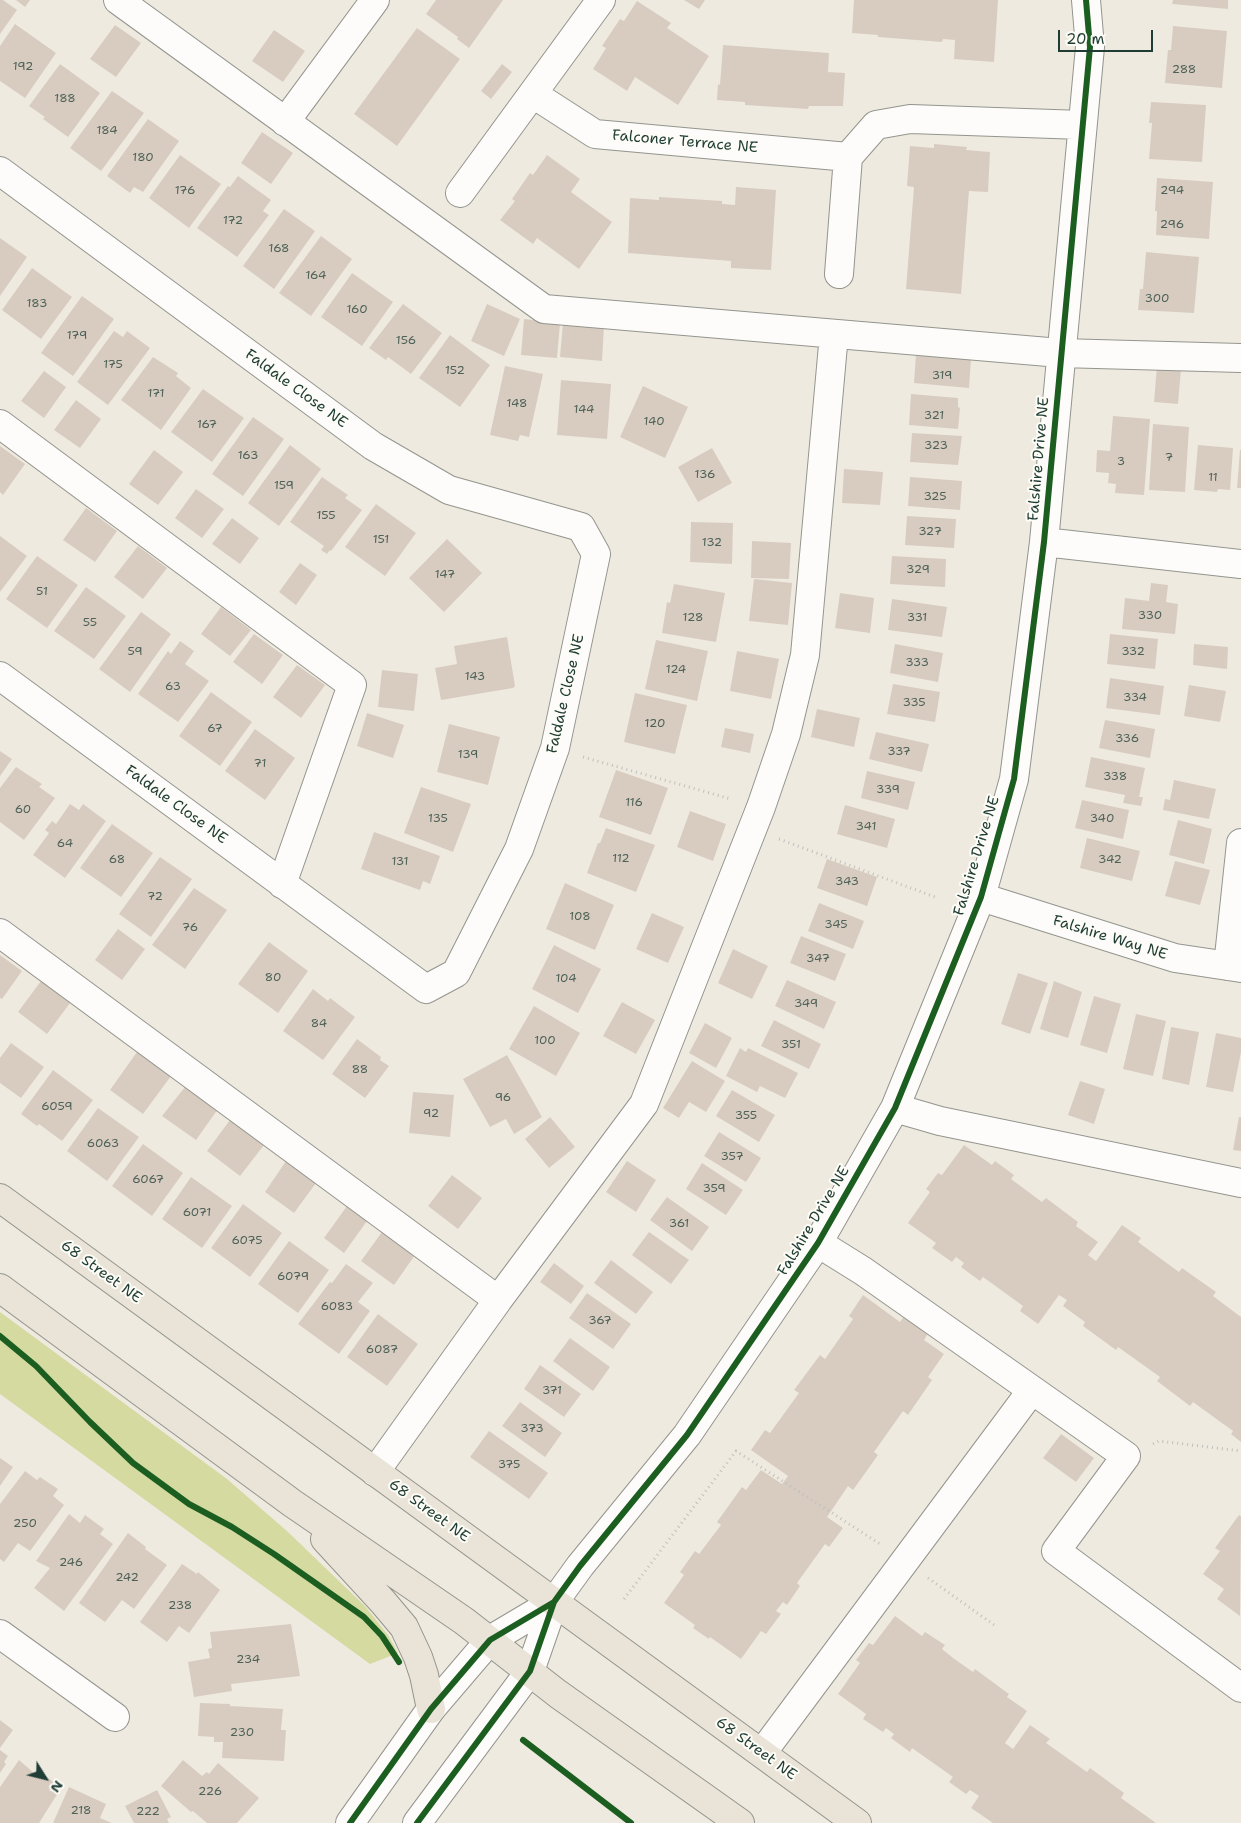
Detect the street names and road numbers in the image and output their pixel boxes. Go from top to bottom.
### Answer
street label: Falconer Terrace NE [611,127,759,157]
street label: Faldale Close NE [241,346,351,432]
street label: Falshire Drive NE [1025,396,1053,522]
street label: Faldale Close NE [544,633,588,755]
street label: Faldale Close NE [121,762,231,848]
street label: Falshire Drive NE [950,794,1004,918]
street label: Falshire Way NE [1050,912,1170,964]
street label: Falshire Drive NE [774,1163,854,1279]
street label: 68 Street NE [57,1237,145,1307]
street label: 68 Street NE [385,1476,473,1546]
street label: 68 Street NE [712,1714,800,1784]

